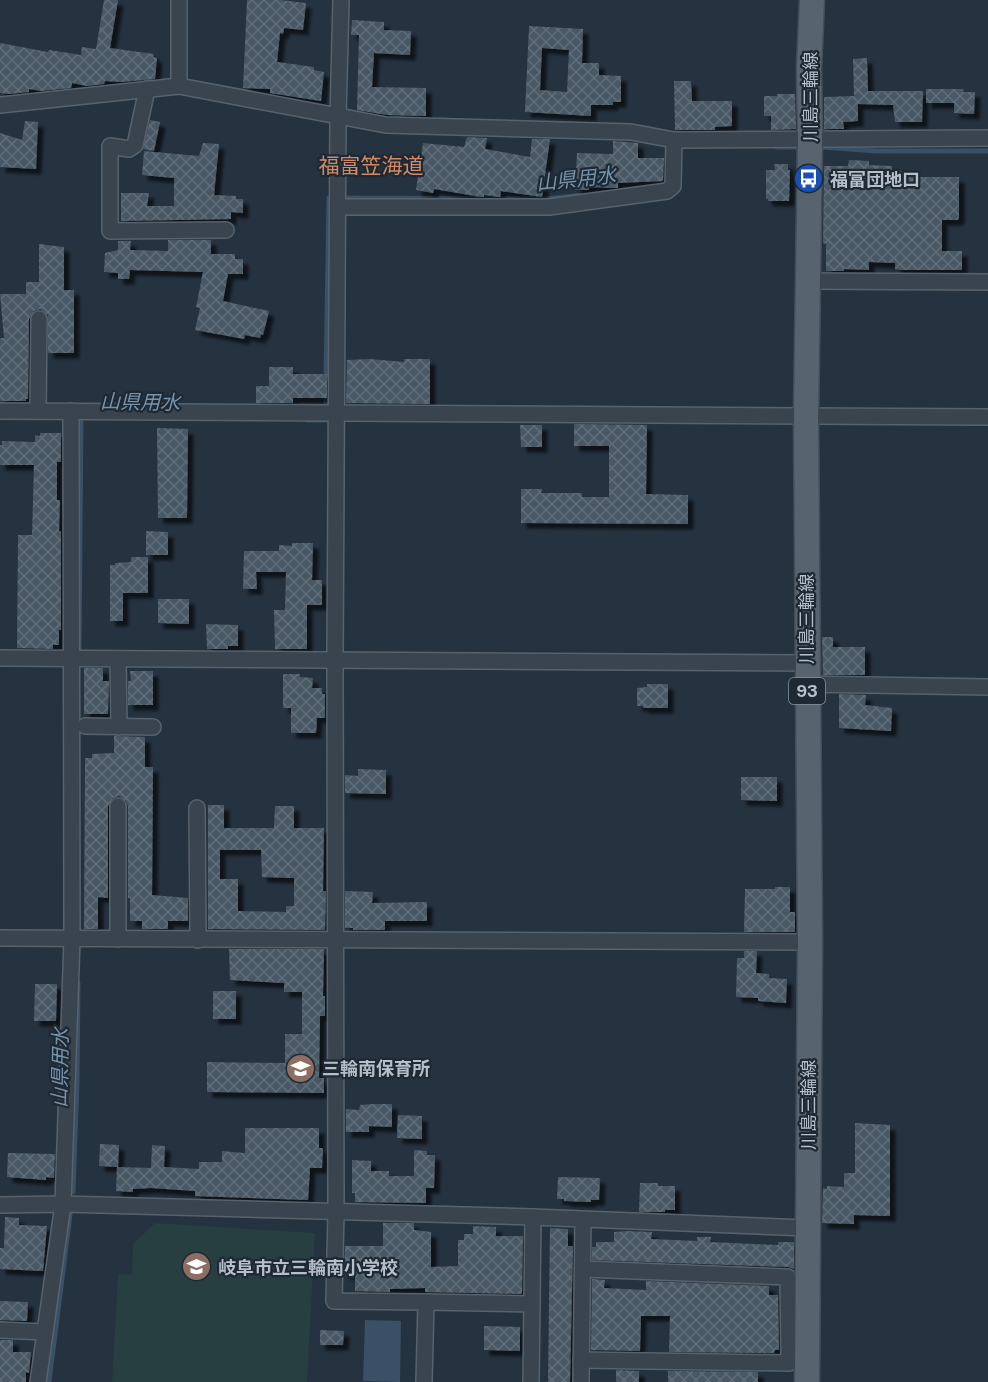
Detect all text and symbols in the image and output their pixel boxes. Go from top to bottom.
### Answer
street label: 川島三輪線 [800,52,821,142]
district label: 福富笠海道 [319,153,424,178]
water label: 山県用水 [535,163,619,195]
bus stop icon: 福富団地口 [793,163,825,195]
place label: 福富団地口 [830,169,920,190]
water label: 山県用水 [100,389,182,415]
street label: 川島三輪線 [796,574,817,664]
road number: 93 [789,678,825,704]
water label: 山県用水 [47,1026,73,1108]
school or university icon: 三輪南保育所 [285,1052,317,1084]
place label: 三輪南保育所 [322,1058,430,1079]
street label: 川島三輪線 [798,1060,819,1150]
school or university icon: 岐阜市立三輪南小学校 [181,1251,213,1283]
place label: 岐阜市立三輪南小学校 [218,1257,398,1278]

